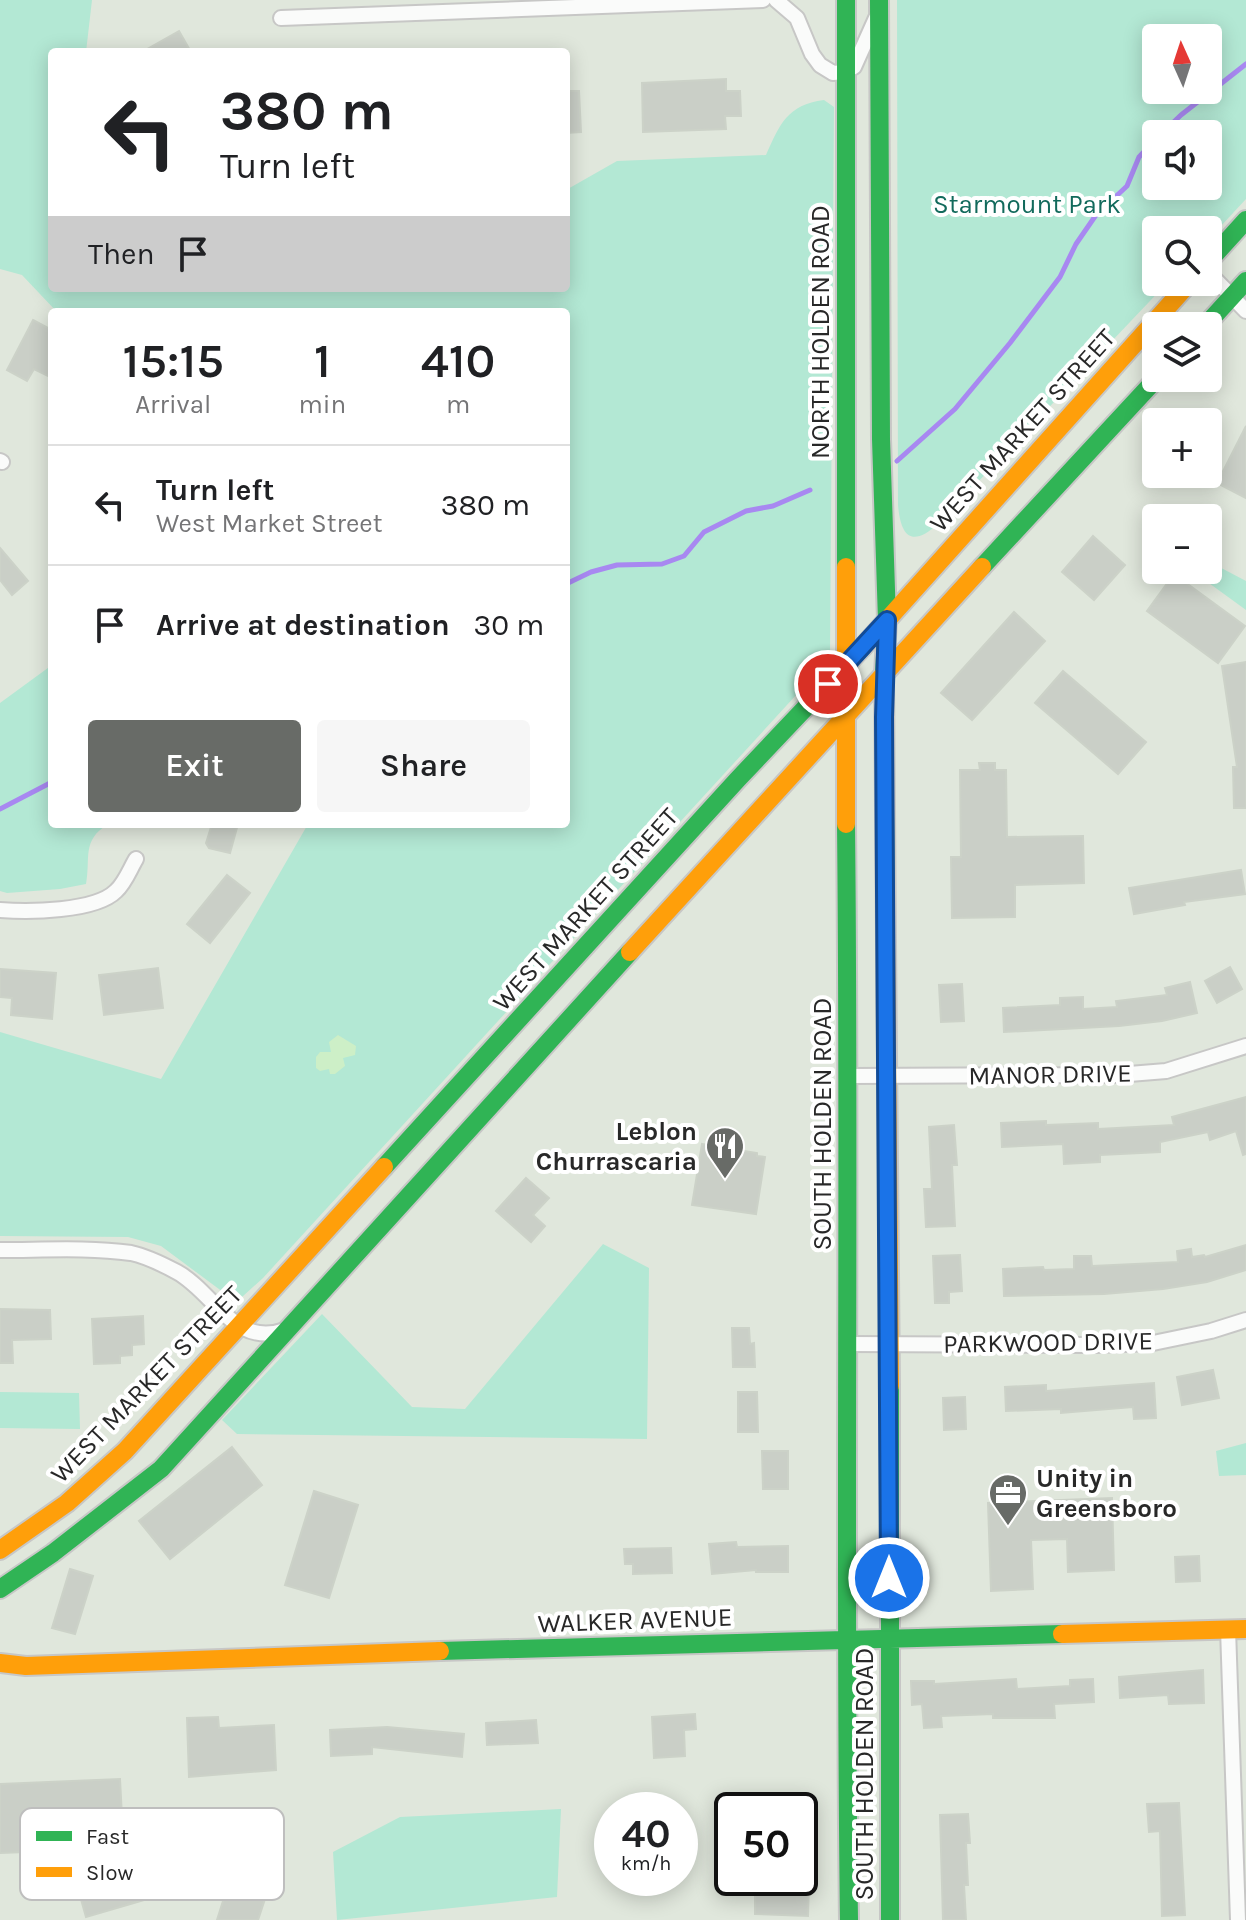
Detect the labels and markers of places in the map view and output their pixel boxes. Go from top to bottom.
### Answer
pin [794,650,862,718]
place label: Leblon Churrascaria [536,1116,697,1177]
restaurant icon: Leblon Churrascaria [704,1125,746,1180]
place label: Unity in Greensboro [1036,1463,1177,1524]
office icon: Unity in Greensboro [987,1472,1029,1527]

